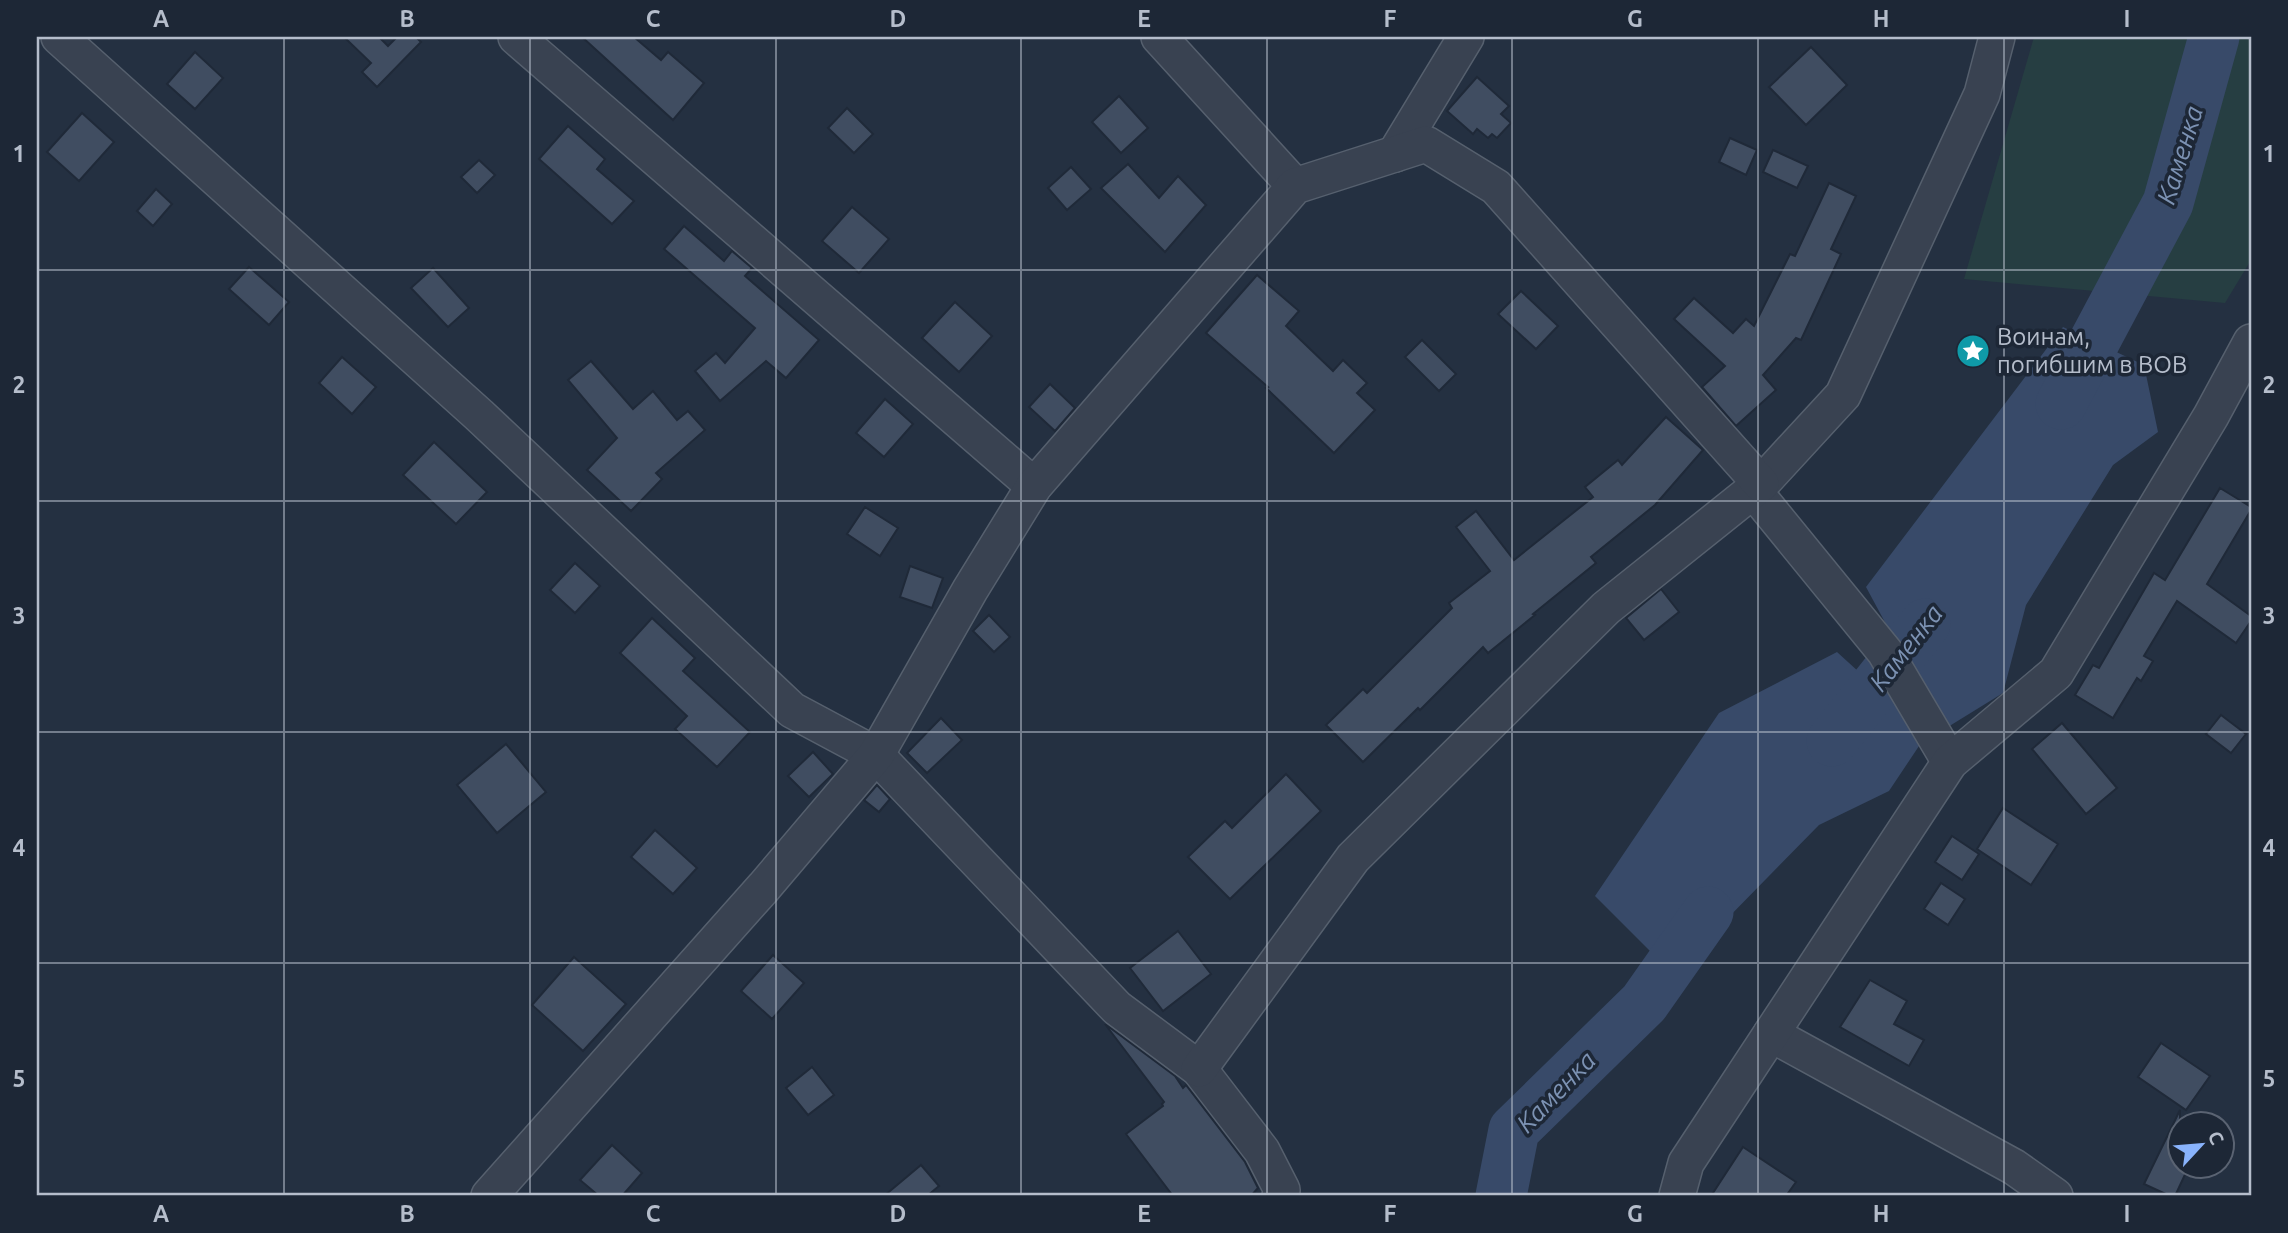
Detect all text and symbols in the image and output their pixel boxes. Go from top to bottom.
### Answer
text: A [153,6,169,31]
text: B [399,6,415,31]
text: C [646,6,661,31]
text: D [890,6,906,31]
text: E [1137,6,1151,31]
text: F [1384,6,1397,31]
text: G [1627,6,1643,31]
text: H [1873,6,1889,31]
text: I [2124,6,2130,31]
water label: Каменка [2151,102,2208,207]
text: 1 [13,141,25,166]
text: 1 [2263,141,2275,166]
place label: Воинам, погибшим в ВОВ [1997,323,2187,378]
place icon: Воинам, погибшим в ВОВ [1954,332,1992,370]
text: 2 [13,372,25,397]
text: 2 [2263,372,2275,397]
water label: Каменка [1863,599,1948,696]
text: 3 [13,603,25,628]
text: 3 [2263,603,2275,628]
text: 4 [13,835,26,860]
text: 4 [2263,835,2276,860]
water label: Каменка [1510,1045,1601,1138]
text: 5 [13,1066,25,1091]
text: 5 [2263,1066,2275,1091]
north arrow [2166,1110,2236,1180]
text: С [2204,1127,2229,1148]
text: A [153,1201,169,1226]
text: B [399,1201,415,1226]
text: C [646,1201,661,1226]
text: D [890,1201,906,1226]
text: E [1137,1201,1151,1226]
text: F [1384,1201,1397,1226]
text: G [1627,1201,1643,1226]
text: H [1873,1201,1889,1226]
text: I [2124,1201,2130,1226]

